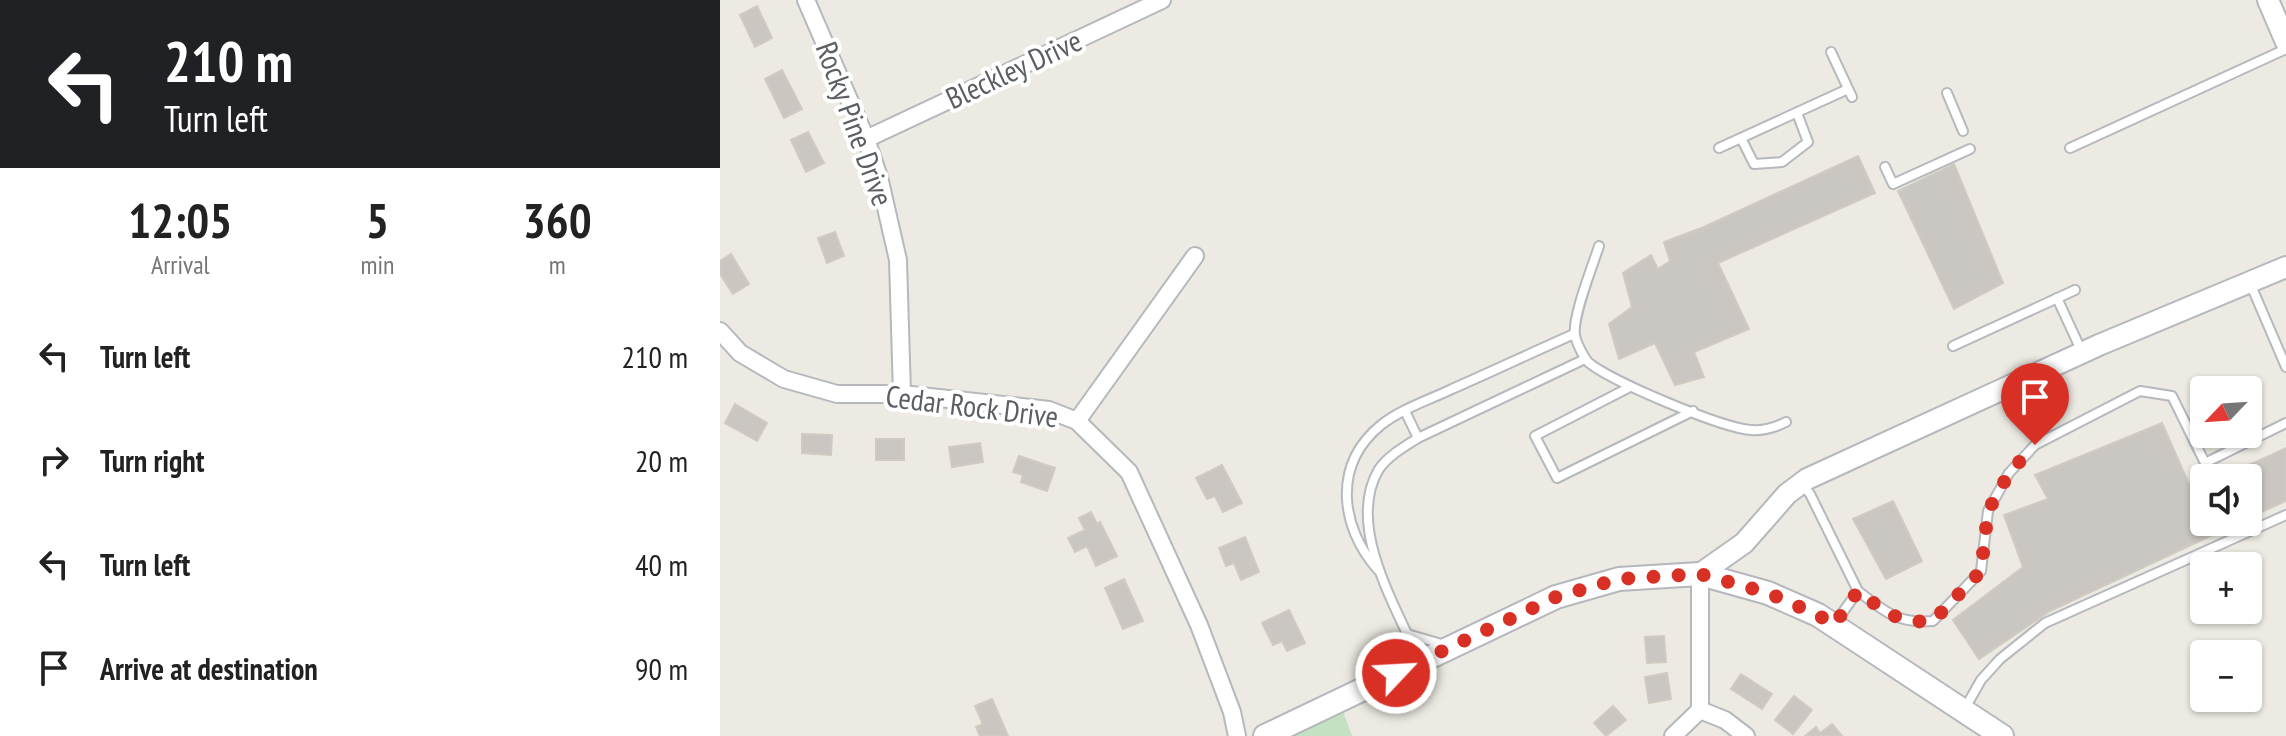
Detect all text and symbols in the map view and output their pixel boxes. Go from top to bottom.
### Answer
street label: Bleckley Drive [939,20,1088,117]
text: 210 m [164,25,293,97]
icon: left [32,32,136,136]
street label: Rocky Pine Drive [808,36,903,211]
text: Turn left [164,95,268,142]
text: 12:05 [128,189,232,251]
text: 5 [366,189,389,251]
text: 360 [523,189,592,251]
text: Arrival [151,248,210,281]
text: min [360,248,394,281]
text: m [549,248,566,281]
icon: left [32,334,76,378]
text: Turn left [100,337,190,376]
text: 210 m [622,337,688,376]
pin [2001,363,2069,445]
icon: arrive [2013,375,2057,419]
street label: Cedar Rock Drive [884,376,1061,435]
north arrow [2190,376,2262,448]
map controls [2190,376,2262,712]
icon: right [32,438,76,482]
text: Turn right [100,441,204,480]
text: 20 m [635,441,688,480]
button: sound [2190,464,2262,536]
icon: left [32,542,76,586]
text: Turn left [100,545,190,584]
text: 40 m [635,545,688,584]
button: + [2190,552,2262,624]
position arrow [1354,631,1438,715]
button: − [2190,640,2262,712]
icon: arrive [32,646,76,690]
text: Arrive at destination [100,649,318,688]
text: 90 m [635,649,688,688]

